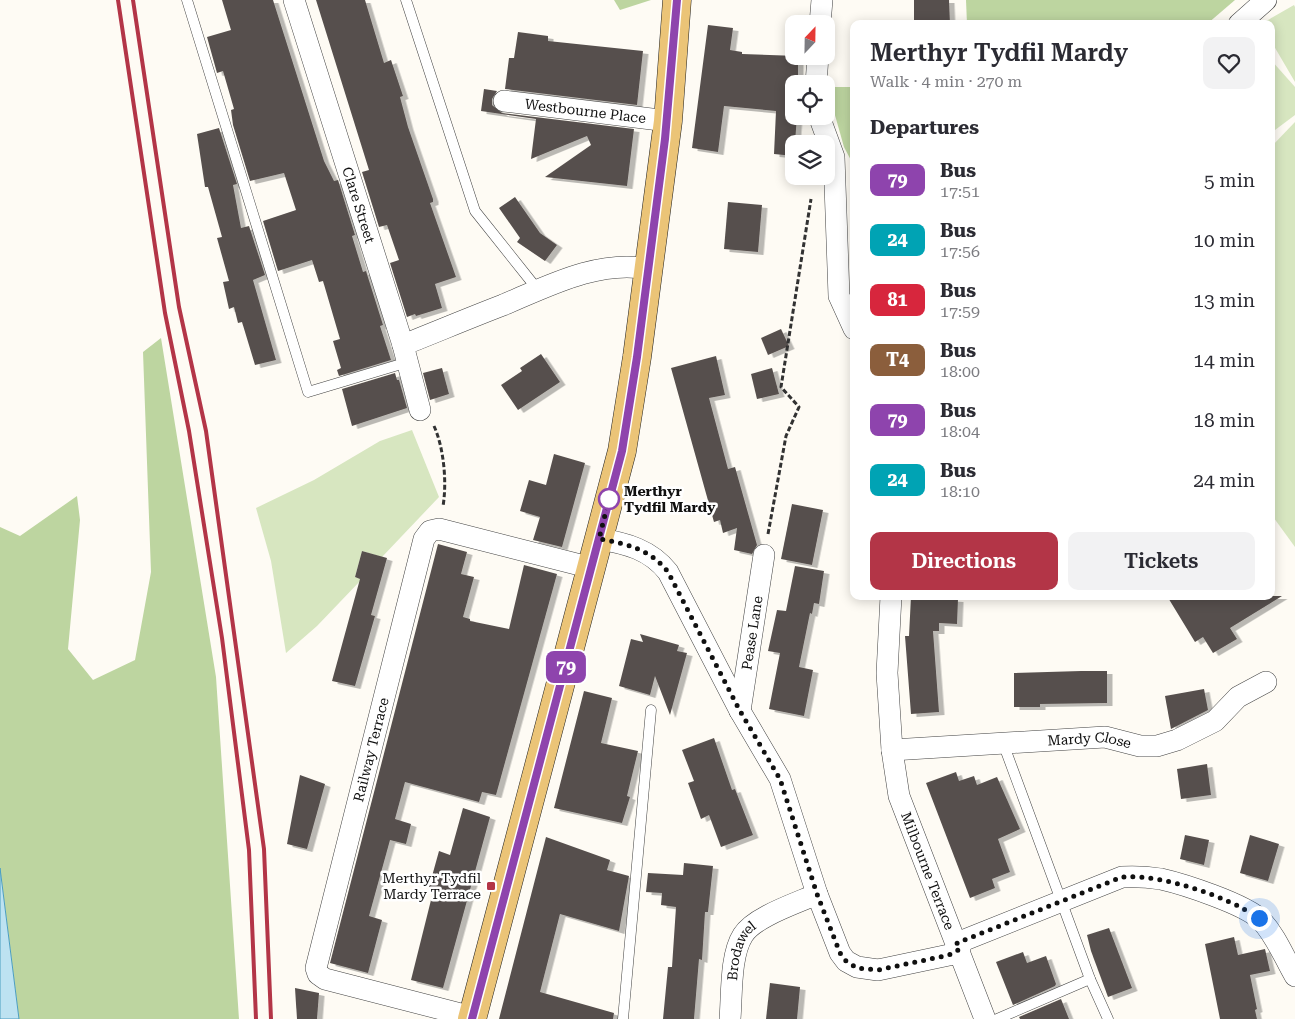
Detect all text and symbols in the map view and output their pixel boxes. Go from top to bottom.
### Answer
north arrow [785,15,835,65]
map controls [785,15,835,185]
button: heart [1203,37,1255,89]
text: Merthyr Tydfil Mardy [870,39,1128,67]
text: Walk · 4 min · 270 m [870,72,1022,91]
button: locate [785,75,835,125]
street label: Westbourne Place [524,96,647,126]
text: Departures [870,116,979,139]
button: layers [785,135,835,185]
text: Bus [940,159,976,182]
street label: Clare Street [339,165,378,245]
text: 79 [887,169,908,190]
text: 5 min [1204,169,1255,192]
text: 17:51 [940,182,980,201]
text: Bus [940,219,976,242]
text: 24 [887,229,908,250]
text: 10 min [1193,229,1255,252]
text: 17:56 [940,242,980,261]
text: Bus [940,279,976,302]
text: 81 [887,289,908,310]
text: 13 min [1193,289,1255,312]
text: 17:59 [940,302,980,321]
text: Bus [940,339,976,362]
text: T4 [886,349,909,370]
text: 14 min [1193,349,1255,372]
text: 18:00 [940,362,980,381]
text: Bus [940,399,976,422]
text: 79 [887,409,908,430]
text: 18 min [1193,409,1255,432]
text: 18:04 [940,422,980,441]
text: Bus [940,459,976,482]
text: 24 [887,469,908,490]
text: 24 min [1193,469,1255,492]
text: 18:10 [940,482,980,501]
place label: Merthyr Tydfil Mardy [624,483,716,515]
marker: Merthyr Tydfil Mardy [598,488,620,510]
button: Directions [870,532,1058,590]
button: Tickets [1068,532,1255,590]
street label: Pease Lane [738,594,766,671]
line badge: 79 [544,651,588,683]
text: 79 [556,656,576,677]
street label: Railway Terrace [350,695,392,803]
street label: Mardy Close [1047,729,1133,752]
street label: Milbourne Terrace [898,810,958,932]
place label: Merthyr Tydfil Mardy Terrace [382,870,482,902]
marker: Merthyr Tydfil Mardy Terrace [485,880,497,892]
your location [1247,906,1272,931]
street label: Brodawel [724,917,759,981]

